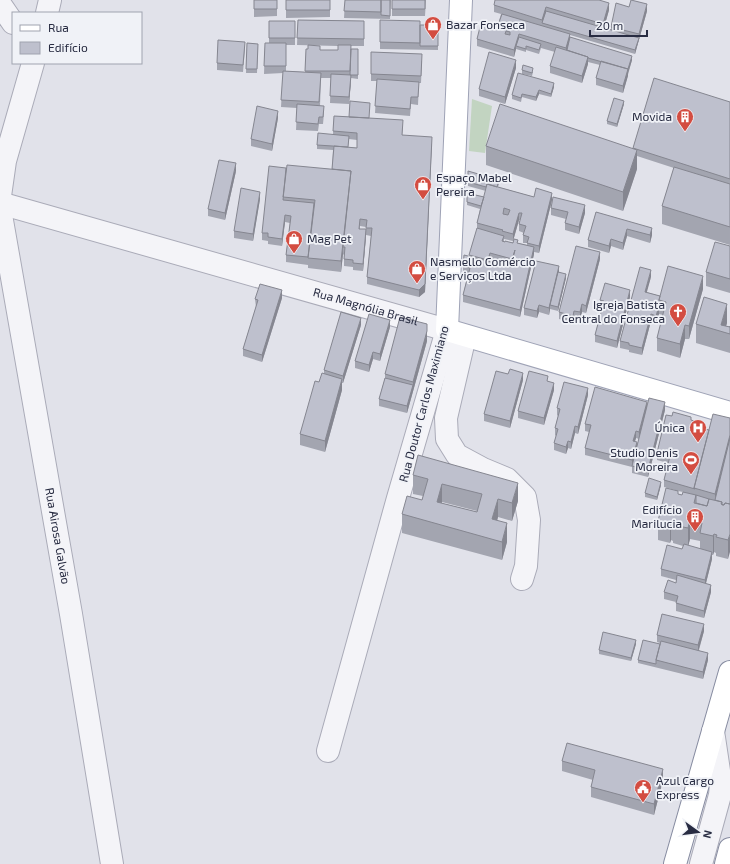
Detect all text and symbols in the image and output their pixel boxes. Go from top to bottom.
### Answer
legend [12,12,142,64]
scale bar [590,12,647,38]
shop icon: Bazar Fonseca [423,15,443,40]
place label: Bazar Fonseca [446,17,525,31]
text: 20 m [596,18,623,32]
text: Rua [48,20,69,34]
text: Edifício [48,40,88,54]
building icon: Movida [675,107,695,132]
place label: Movida [632,109,672,123]
place label: Espaço Mabel Pereira [436,170,512,198]
shop icon: Espaço Mabel Pereira [413,175,433,200]
shop icon: Mag Pet [284,229,304,254]
place label: Mag Pet [307,231,352,245]
place label: Nasmello Comércio e Serviços Ltda [430,254,536,283]
shop icon: Nasmello Comércio e Serviços Ltda [407,259,427,284]
street label: Rua Magnólia Brasil [312,284,420,328]
place label: Igreja Batista Central do Fonseca [561,297,665,325]
church icon: Igreja Batista Central do Fonseca [668,302,688,327]
street label: Rua Doutor Carlos Maximiano [395,324,451,484]
hospital icon: Única [688,418,708,443]
place label: Única [655,420,685,434]
place label: Studio Denis Moreira [610,445,678,473]
sports icon: Studio Denis Moreira [681,450,701,475]
street label: Rua Airosa Galvão [43,486,74,585]
place label: Edifício Marilucia [631,502,682,530]
building icon: Edifício Marilucia [685,507,705,532]
place label: Azul Cargo Express [656,773,714,801]
public building icon: Azul Cargo Express [633,778,653,803]
north arrow [678,812,718,852]
text: N [701,829,715,840]

